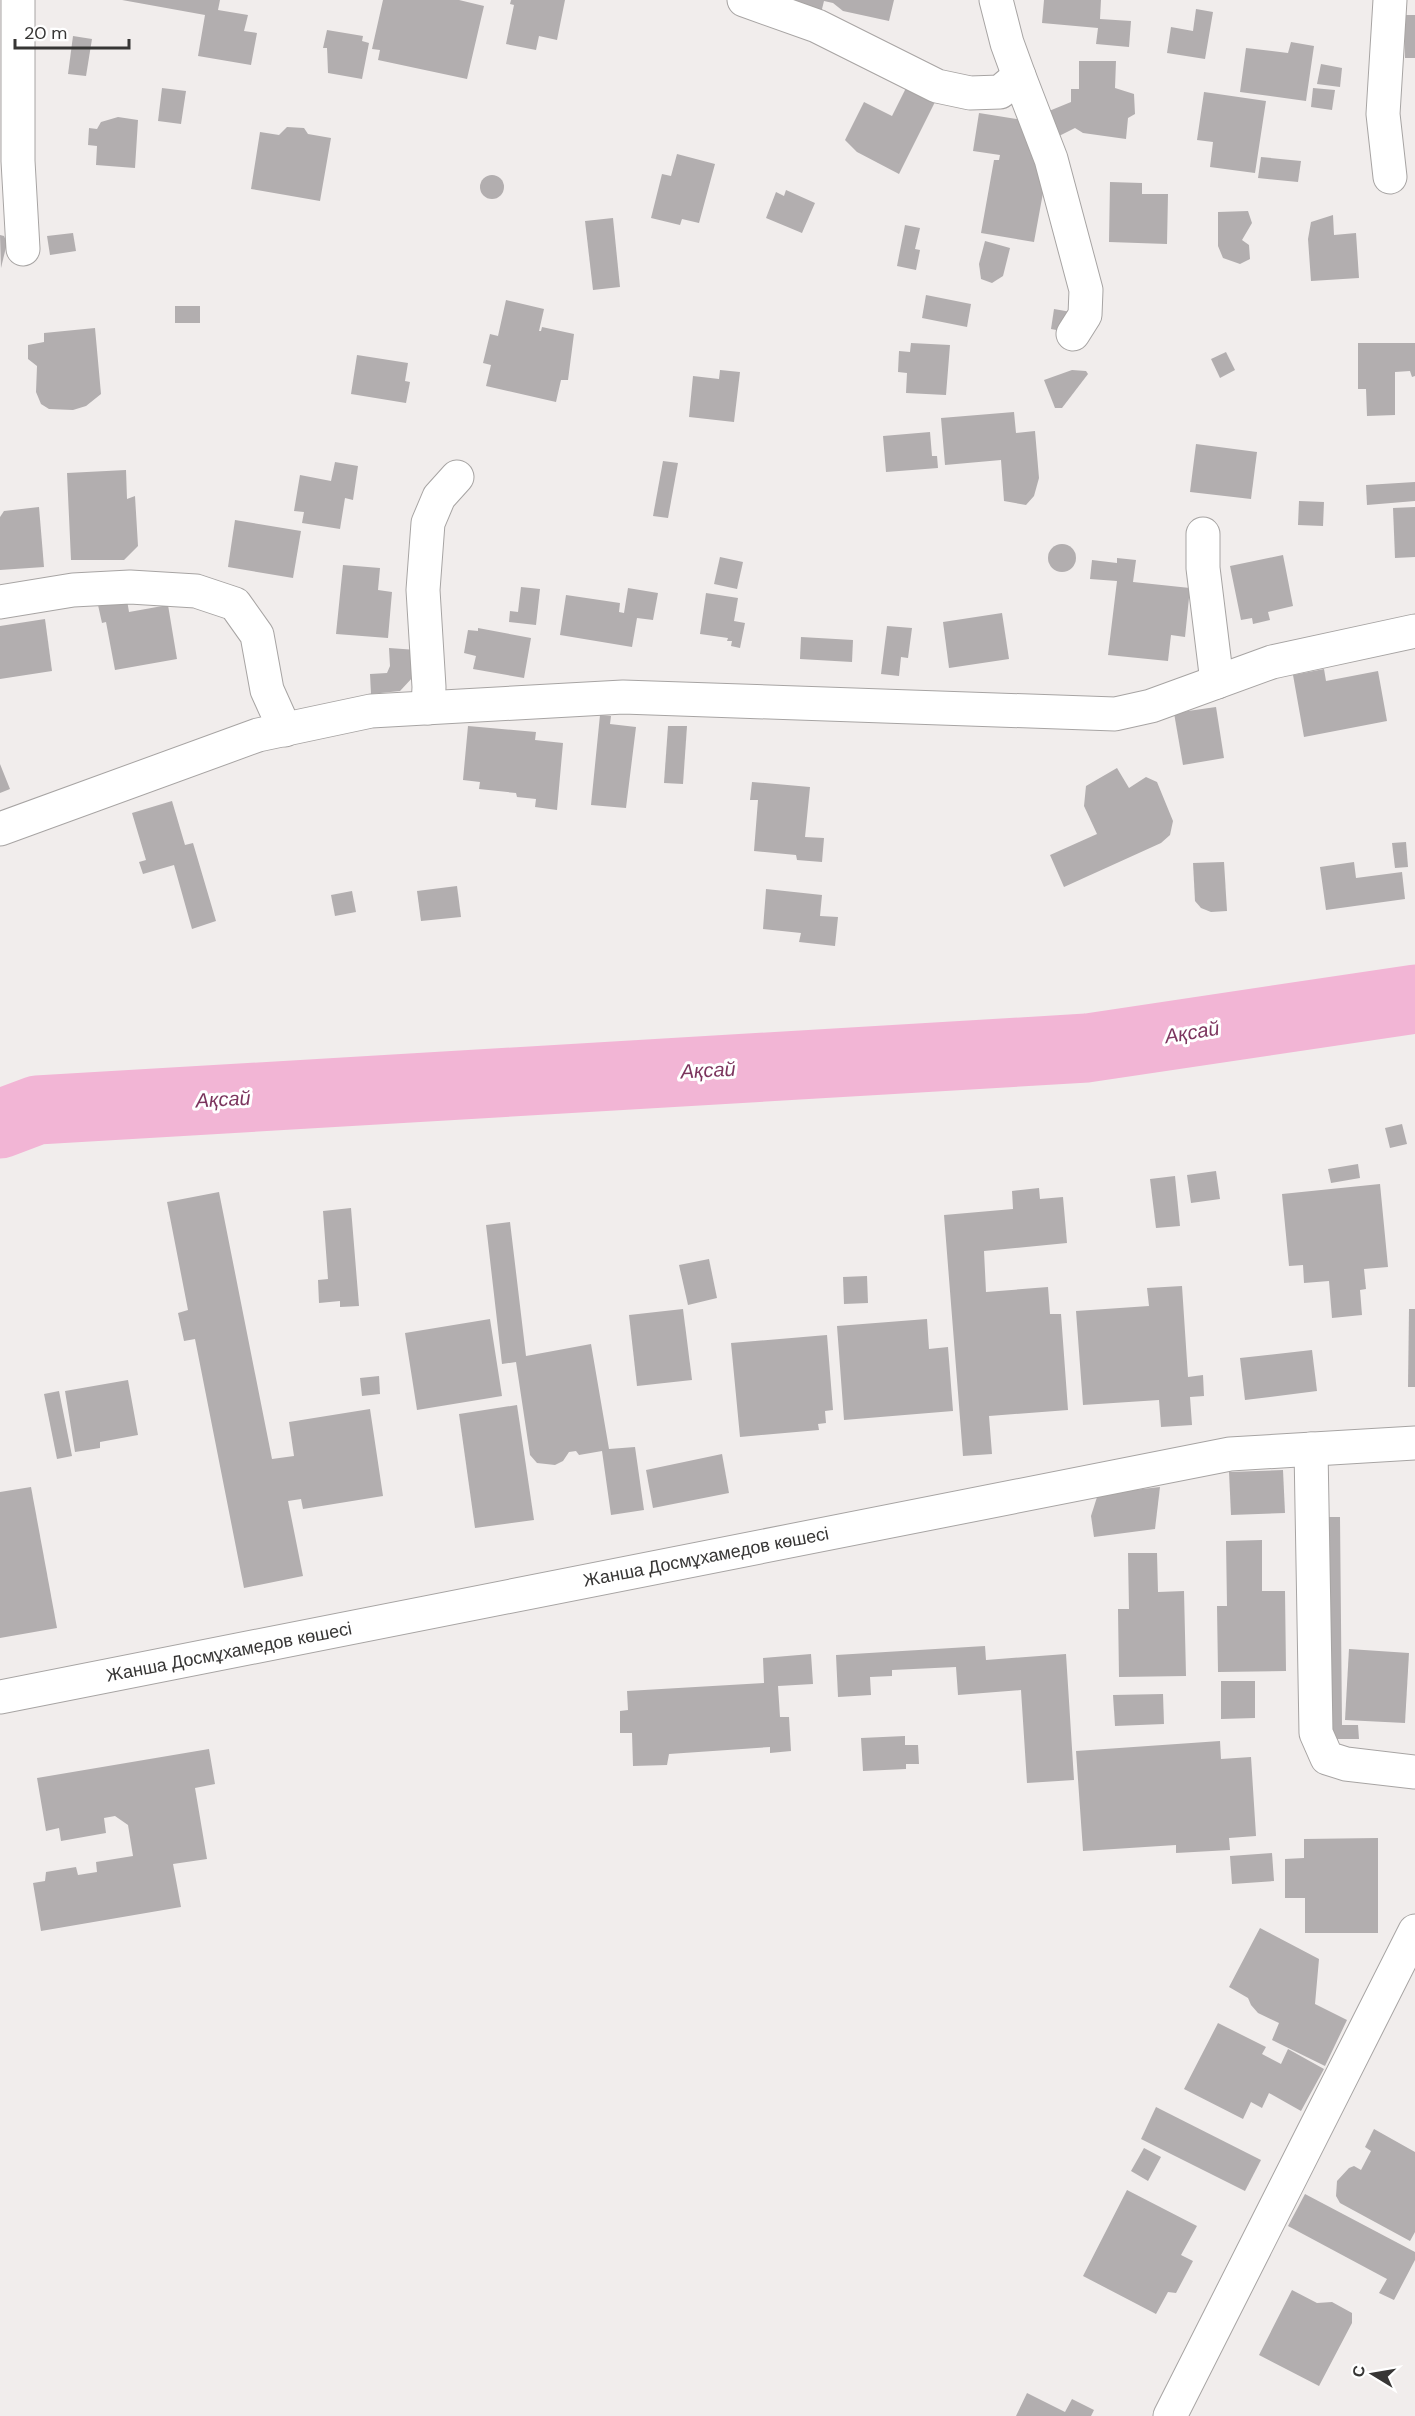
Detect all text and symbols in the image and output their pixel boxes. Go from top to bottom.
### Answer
scale bar [15,12,129,50]
text: 20 m [24,21,67,45]
water label: Ақсай [1162,1015,1221,1049]
water label: Ақсай [679,1056,736,1084]
water label: Ақсай [194,1085,251,1113]
street label: Жанша Досмұхамедов көшесі [581,1521,831,1593]
street label: Жанша Досмұхамедов көшесі [104,1616,354,1688]
north arrow [1343,2344,1403,2404]
text: С [1347,2363,1370,2379]

